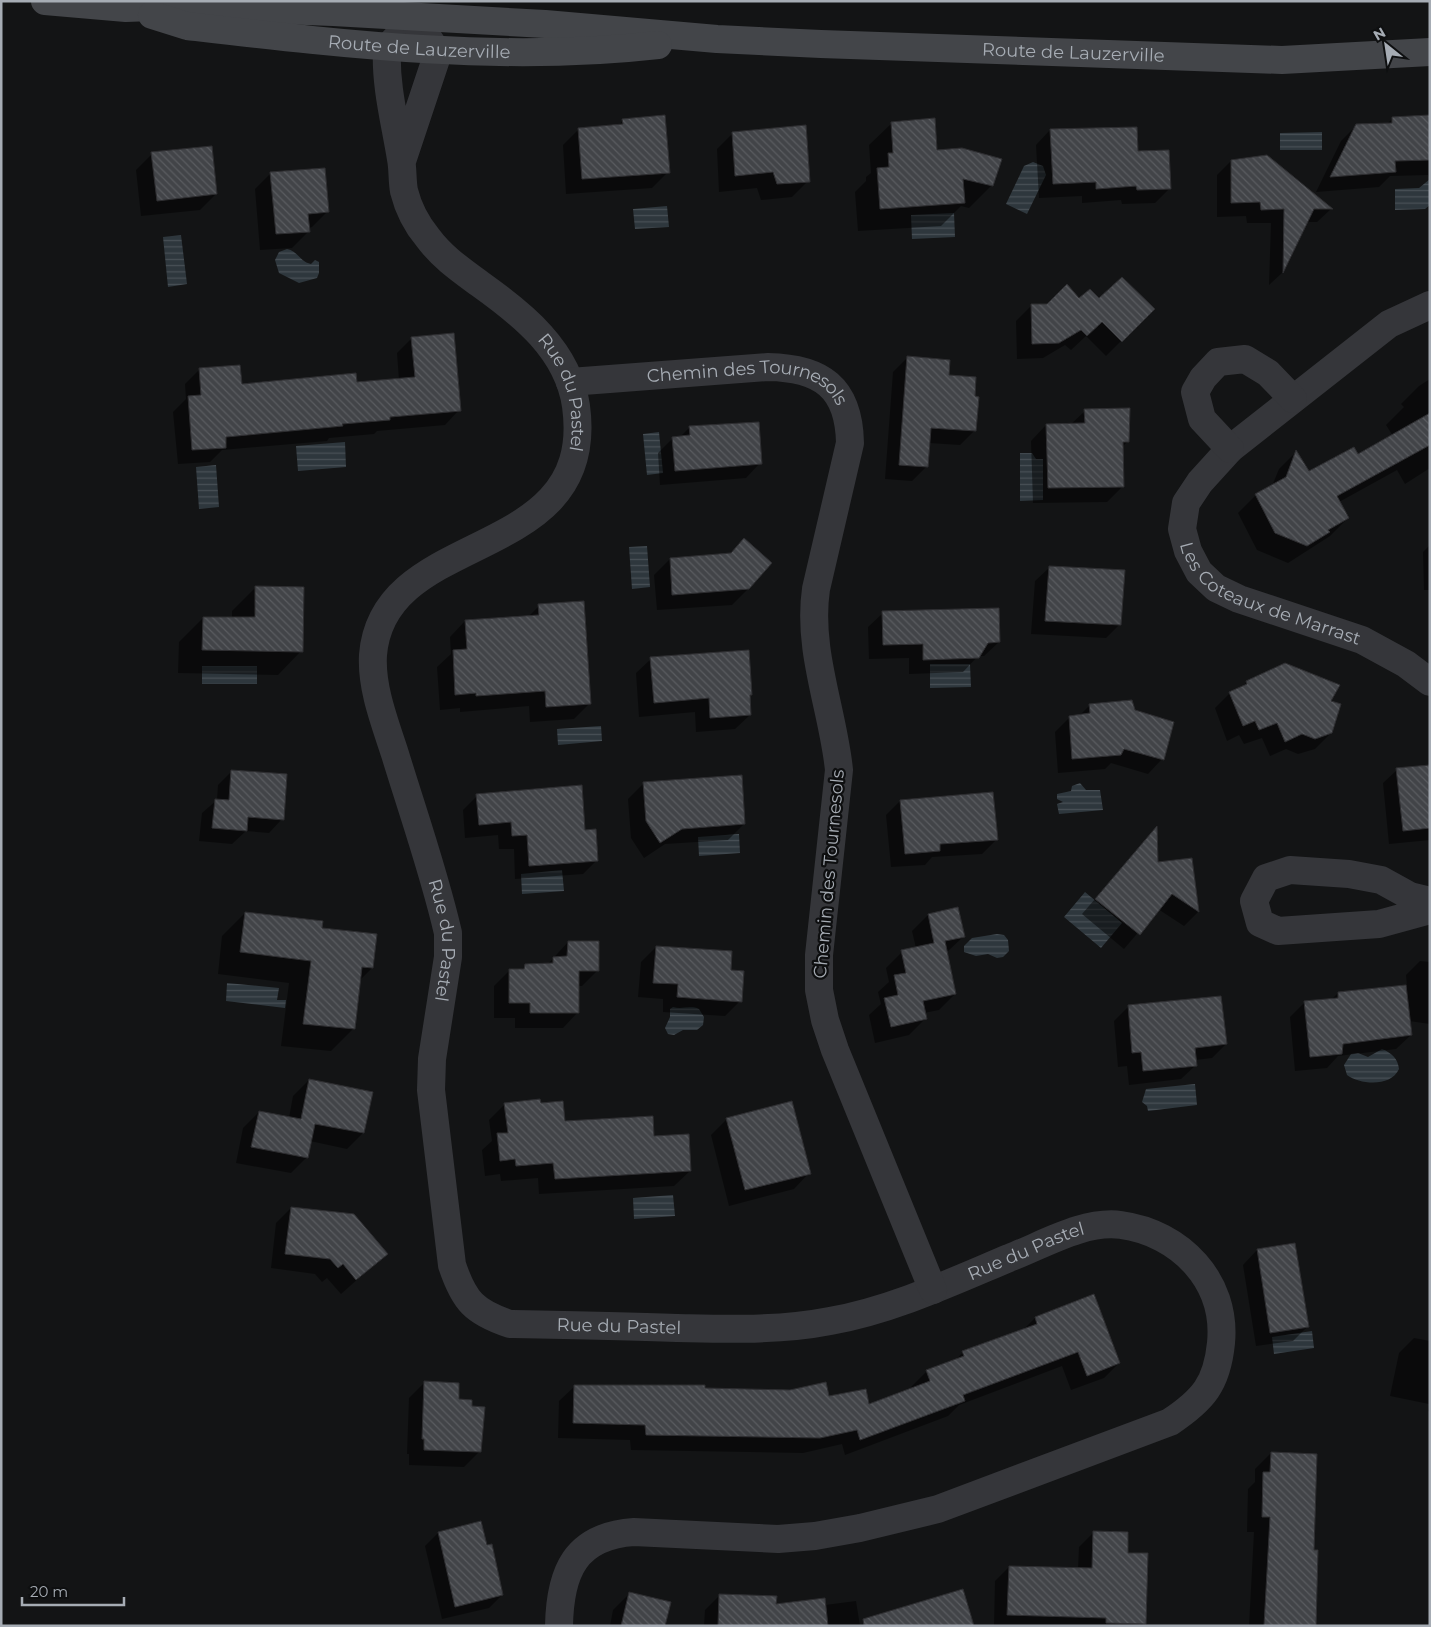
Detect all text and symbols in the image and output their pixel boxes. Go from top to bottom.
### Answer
north arrow [1361,20,1411,70]
text: N [1370,23,1389,44]
street label: Route de Lauzerville [327,31,511,63]
street label: Route de Lauzerville [982,39,1165,67]
street label: Rue du Pastel [533,329,589,453]
street label: Chemin des Tournesols [646,356,853,409]
street label: Les Coteaux de Marrast [1175,539,1364,650]
street label: Chemin des Tournesols [809,768,849,979]
street label: Rue du Pastel [423,876,459,1003]
street label: Rue du Pastel [964,1218,1087,1285]
street label: Rue du Pastel [556,1314,681,1339]
scale bar [22,1574,125,1606]
text: 20 m [30,1582,68,1601]

